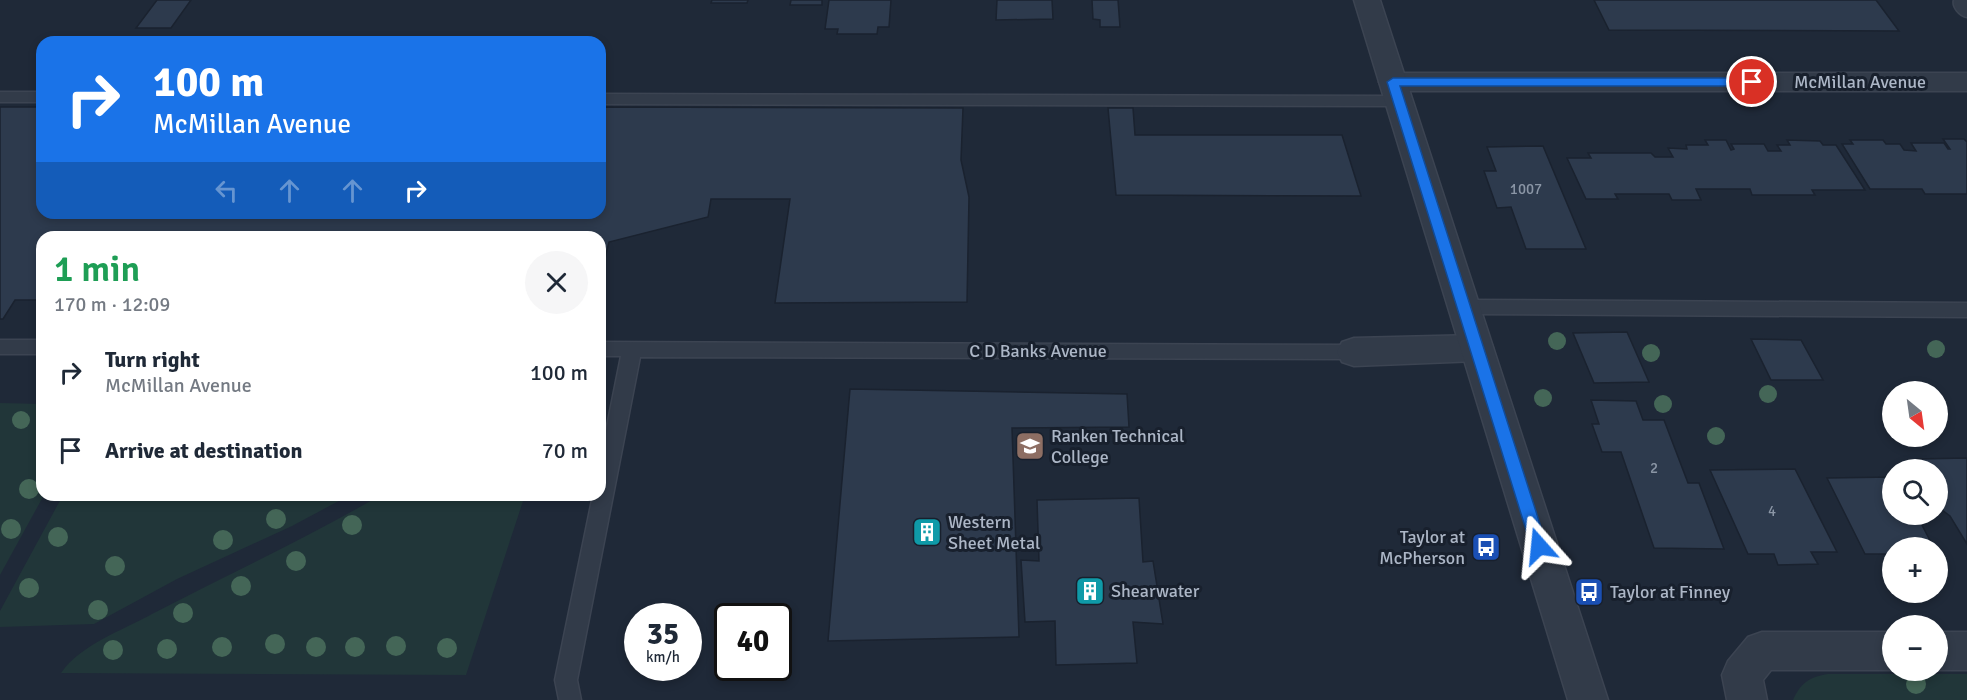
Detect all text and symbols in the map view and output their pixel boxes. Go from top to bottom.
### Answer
pin [1726,56,1777,107]
text: 100 m [153,57,264,108]
icon: right [54,60,132,138]
icon: arrive [1735,65,1768,98]
street label: McMillan Avenue [1794,71,1926,93]
text: McMillan Avenue [153,108,351,141]
icon: left [210,174,243,207]
icon: ahead [273,174,306,207]
icon: ahead [336,174,369,207]
icon: right [399,174,432,207]
house number: 1007 [1510,180,1542,198]
text: 1 min [54,247,140,292]
button: close [525,251,588,314]
text: 170 m · 12:09 [54,292,170,317]
street label: C D Banks Avenue [969,340,1107,362]
text: Turn right [105,346,200,373]
icon: right [54,356,87,389]
text: 100 m [530,359,588,386]
text: McMillan Avenue [105,373,252,398]
north arrow [1882,381,1948,447]
map controls [1882,381,1948,681]
place label: Ranken Technical College [1051,425,1184,468]
school or university icon: Ranken Technical College [1014,430,1046,462]
icon: arrive [54,434,87,467]
text: Arrive at destination [105,437,302,464]
text: 70 m [542,437,588,464]
house number: 2 [1650,459,1658,477]
button: search [1882,459,1948,525]
house number: 4 [1768,502,1776,520]
place label: Western Sheet Metal [948,511,1040,554]
position arrow [1507,514,1571,578]
building icon: Western Sheet Metal [911,516,943,548]
place label: Taylor at McPherson [1379,526,1465,569]
bus stop icon: Taylor at McPherson [1470,531,1502,563]
button: + [1882,537,1948,603]
building icon: Shearwater [1074,575,1106,607]
bus stop icon: Taylor at Finney [1573,576,1605,608]
place label: Shearwater [1111,580,1200,602]
place label: Taylor at Finney [1610,581,1731,603]
speed limit sign: 40 [714,603,792,681]
button: − [1882,615,1948,681]
text: 35 [647,616,679,653]
text: km/h [646,648,680,666]

